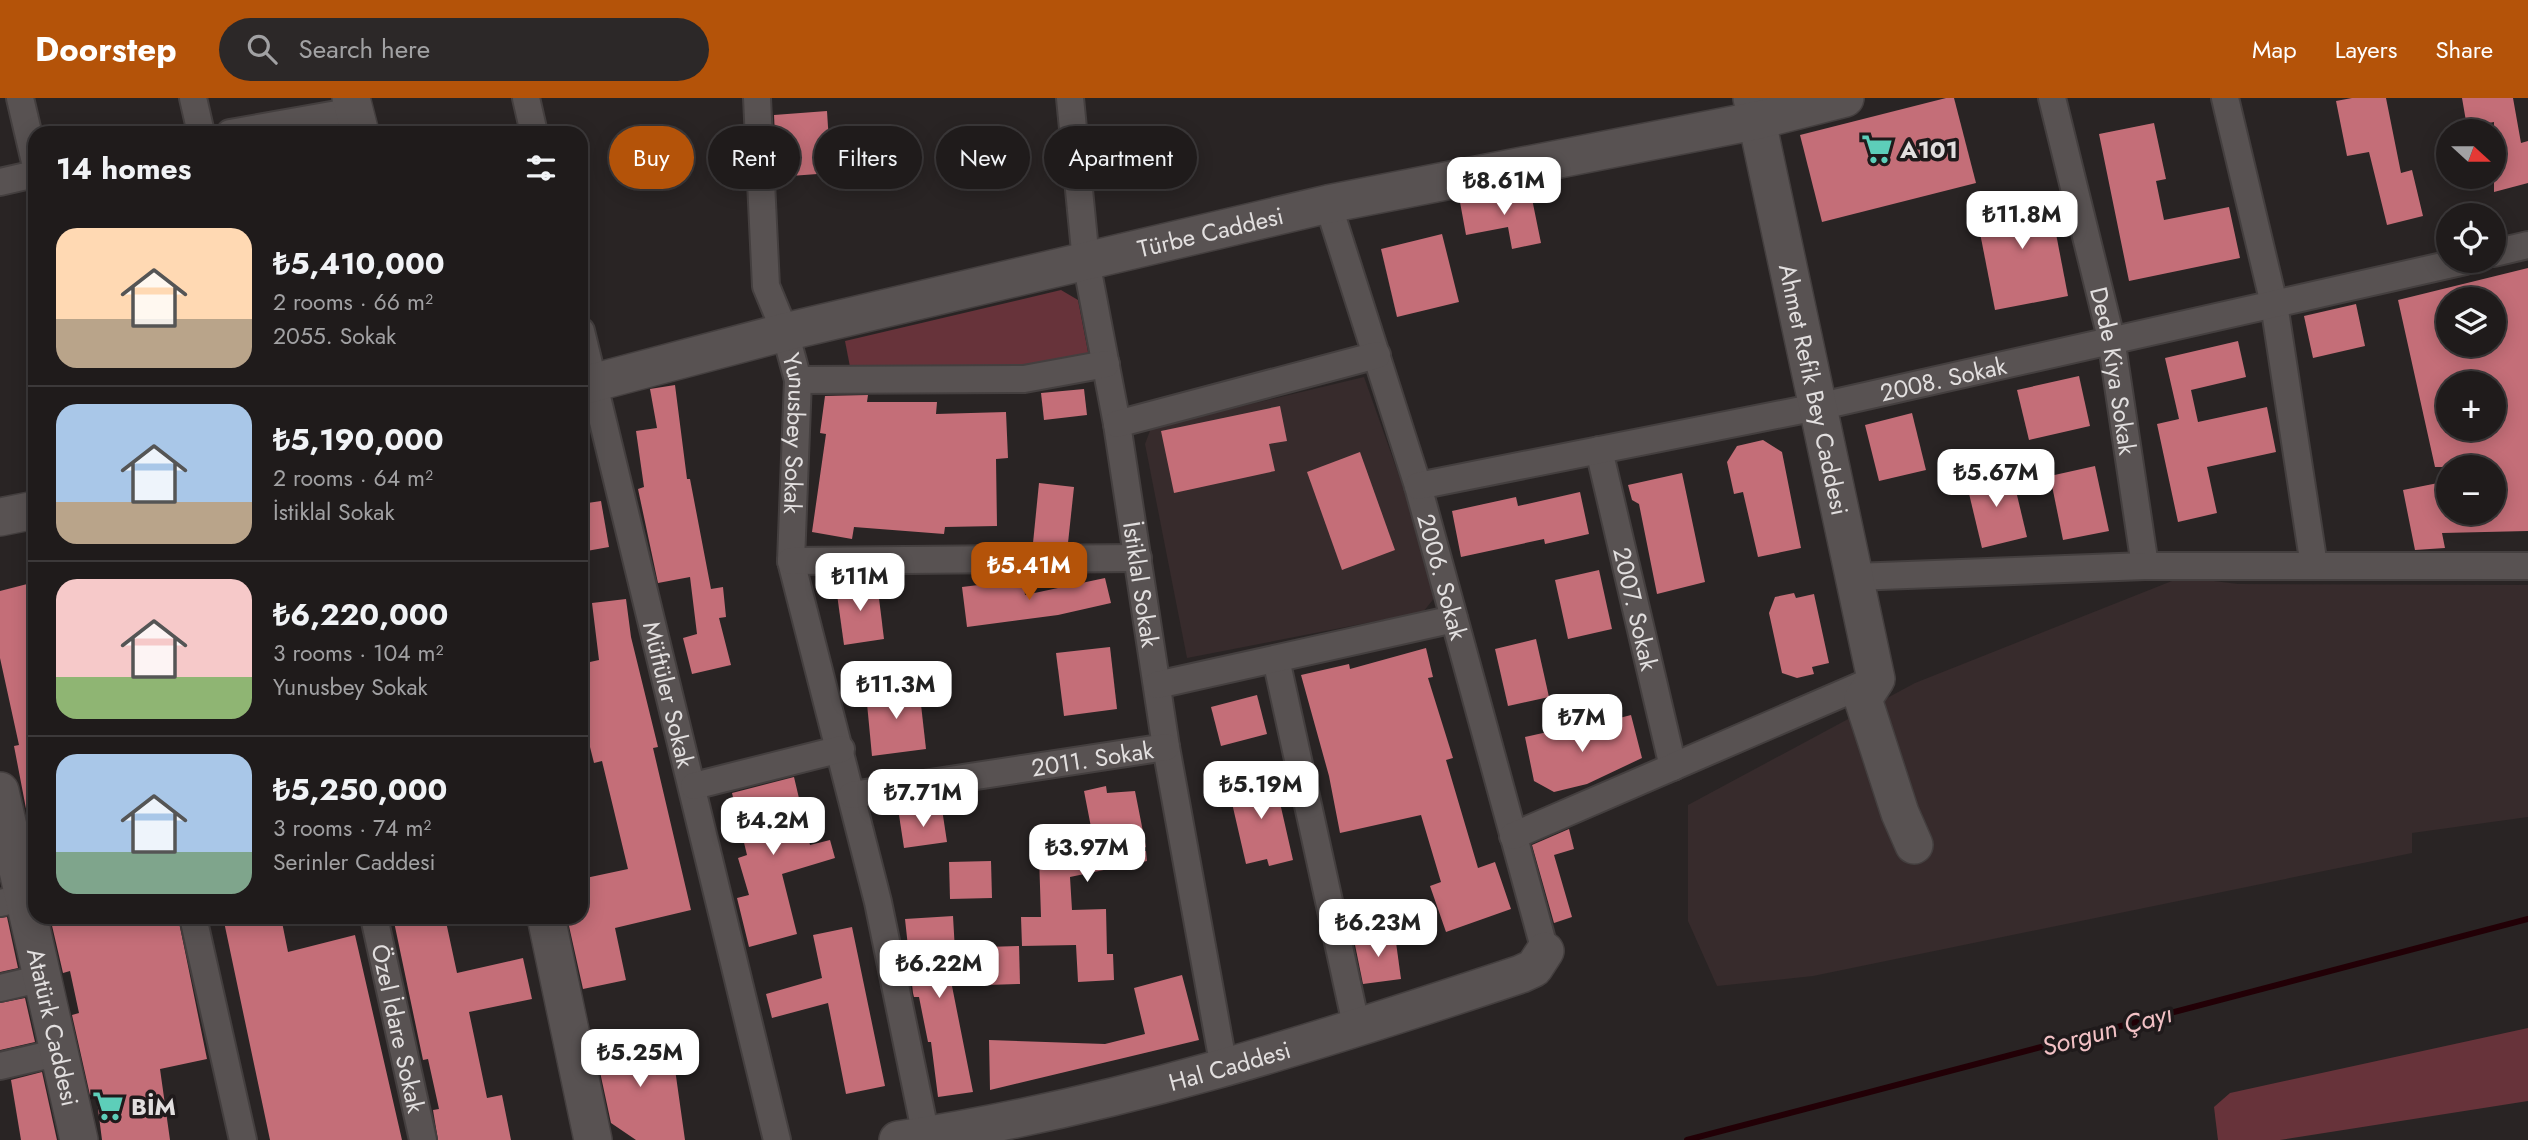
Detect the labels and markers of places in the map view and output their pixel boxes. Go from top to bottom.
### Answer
supermarket icon: A101 [1860,132,1894,166]
place label: A101 [1899,132,1958,167]
pin: ₺8.61M [1447,158,1561,217]
pin: ₺11.8M [1965,192,2079,251]
pin: ₺5.67M [1939,450,2053,509]
pin: ₺5.41M [972,542,1086,602]
pin: ₺11M [819,554,901,613]
pin: ₺11.3M [839,662,953,721]
pin: ₺7M [1548,694,1616,754]
pin: ₺5.19M [1204,762,1318,821]
pin: ₺7.71M [866,770,980,829]
pin: ₺4.2M [724,798,822,857]
pin: ₺3.97M [1030,824,1144,884]
pin: ₺6.23M [1321,900,1435,959]
pin: ₺6.22M [882,940,996,1000]
pin: ₺5.25M [583,1030,697,1089]
supermarket icon: BİM [91,1089,125,1123]
place label: BİM [131,1089,176,1124]

